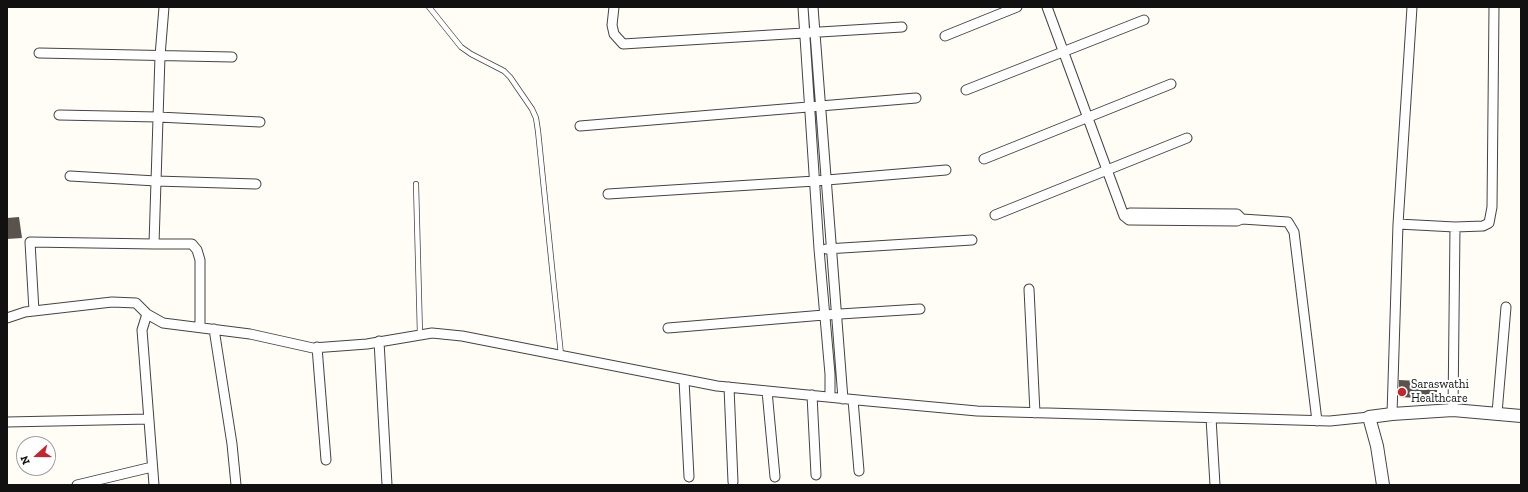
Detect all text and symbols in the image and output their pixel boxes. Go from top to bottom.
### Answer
place label: Saraswathi Healthcare [1411,378,1469,406]
marker: Saraswathi Healthcare [1396,386,1408,398]
north arrow [16,436,56,476]
text: N [18,454,33,466]

